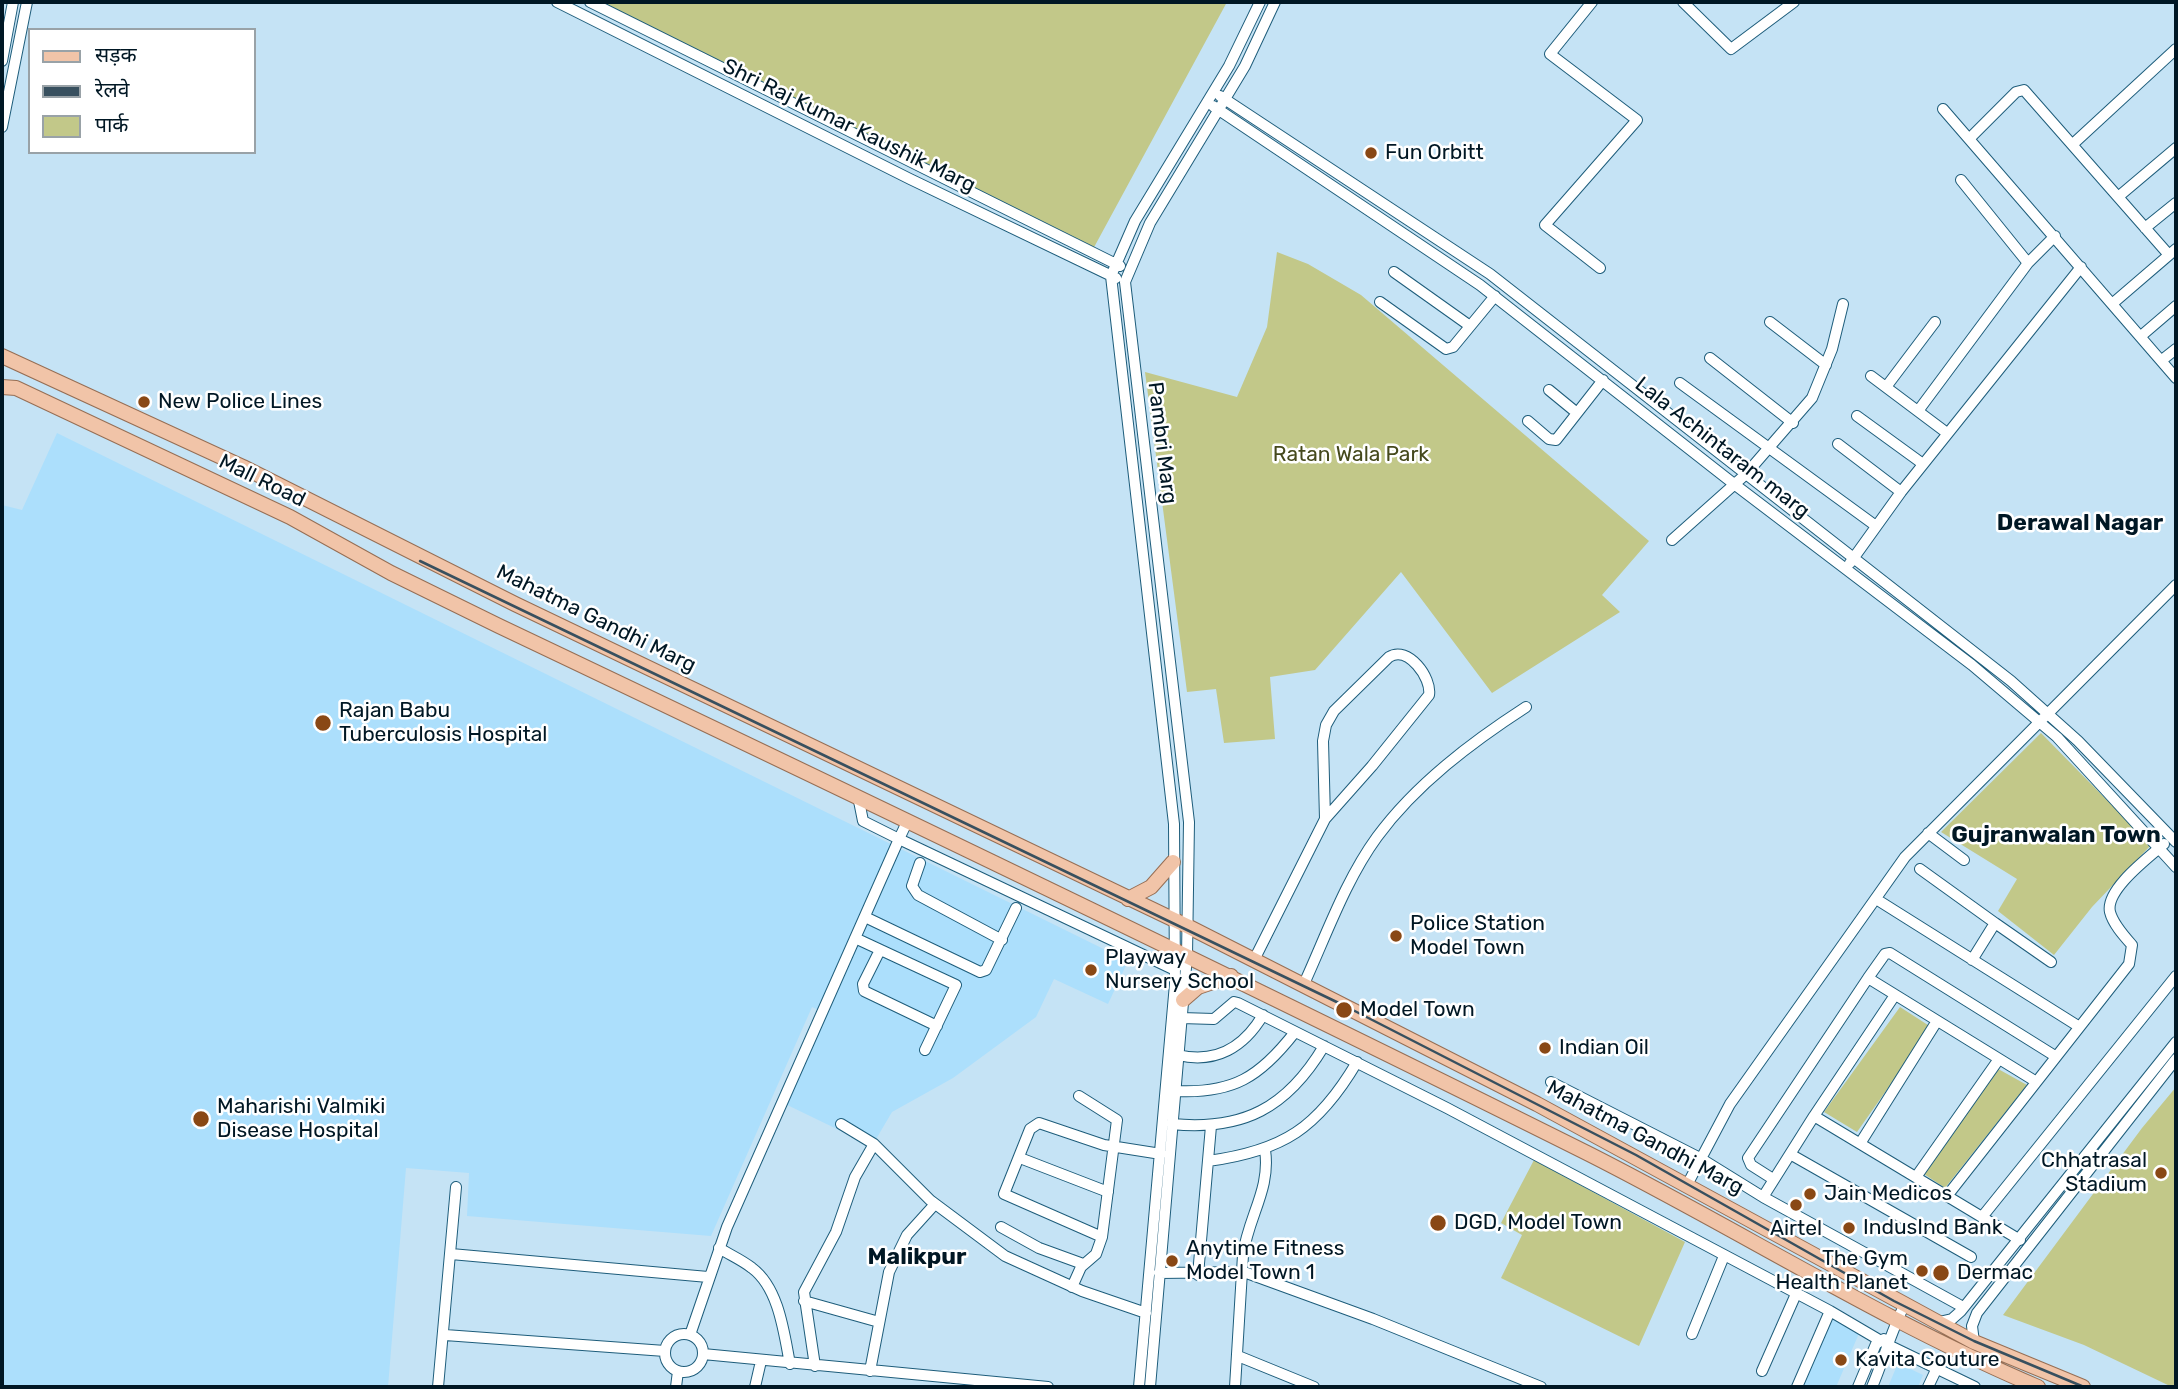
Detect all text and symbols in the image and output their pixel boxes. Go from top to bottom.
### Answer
legend [28,28,256,154]
text: सड़क [95,42,137,67]
street label: Shri Raj Kumar Kaushik Marg [718,54,980,198]
text: रेलवे [95,77,130,102]
text: पार्क [95,112,129,137]
place label: Fun Orbitt [1385,140,1484,166]
marker: Fun Orbitt [1363,145,1379,161]
street label: Lala Achintaram marg [1630,372,1814,524]
street label: Pambri Marg [1142,381,1182,505]
place label: New Police Lines [158,389,322,415]
marker: New Police Lines [136,394,152,410]
park label: Ratan Wala Park [1273,442,1429,468]
street label: Mall Road [215,449,309,513]
district label: Derawal Nagar [1997,509,2163,537]
street label: Mahatma Gandhi Marg [492,560,700,678]
place label: Rajan Babu Tuberculosis Hospital [339,698,547,748]
marker: Rajan Babu Tuberculosis Hospital [313,713,333,733]
district label: Gujranwalan Town [1951,821,2161,849]
place label: Police Station Model Town [1410,911,1545,961]
marker: Police Station Model Town [1388,928,1404,944]
place label: Playway Nursery School [1105,945,1254,995]
marker: Playway Nursery School [1083,962,1099,978]
place label: Model Town [1360,997,1475,1023]
marker: Model Town [1334,1000,1354,1020]
place label: Indian Oil [1559,1035,1649,1061]
marker: Indian Oil [1537,1040,1553,1056]
street label: Mahatma Gandhi Marg [1542,1076,1748,1200]
place label: Maharishi Valmiki Disease Hospital [217,1094,385,1144]
marker: Maharishi Valmiki Disease Hospital [191,1109,211,1129]
place label: Chhatrasal Stadium [2041,1148,2147,1198]
marker: Chhatrasal Stadium [2153,1165,2169,1181]
place label: Jain Medicos [1824,1181,1952,1207]
marker: Jain Medicos [1802,1186,1818,1202]
marker: Airtel [1788,1197,1804,1213]
place label: DGD, Model Town [1454,1210,1622,1236]
marker: DGD, Model Town [1428,1213,1448,1233]
place label: IndusInd Bank [1863,1215,2003,1241]
place label: Airtel [1770,1216,1822,1242]
marker: IndusInd Bank [1841,1220,1857,1236]
place label: Anytime Fitness Model Town 1 [1186,1236,1344,1286]
district label: Malikpur [868,1243,966,1271]
place label: The Gym Health Planet [1776,1246,1908,1296]
marker: Anytime Fitness Model Town 1 [1164,1253,1180,1269]
place label: Dermac [1957,1260,2033,1286]
marker: The Gym Health Planet [1914,1263,1930,1279]
marker: Dermac [1931,1263,1951,1283]
place label: Kavita Couture [1855,1347,2000,1373]
marker: Kavita Couture [1833,1352,1849,1368]

